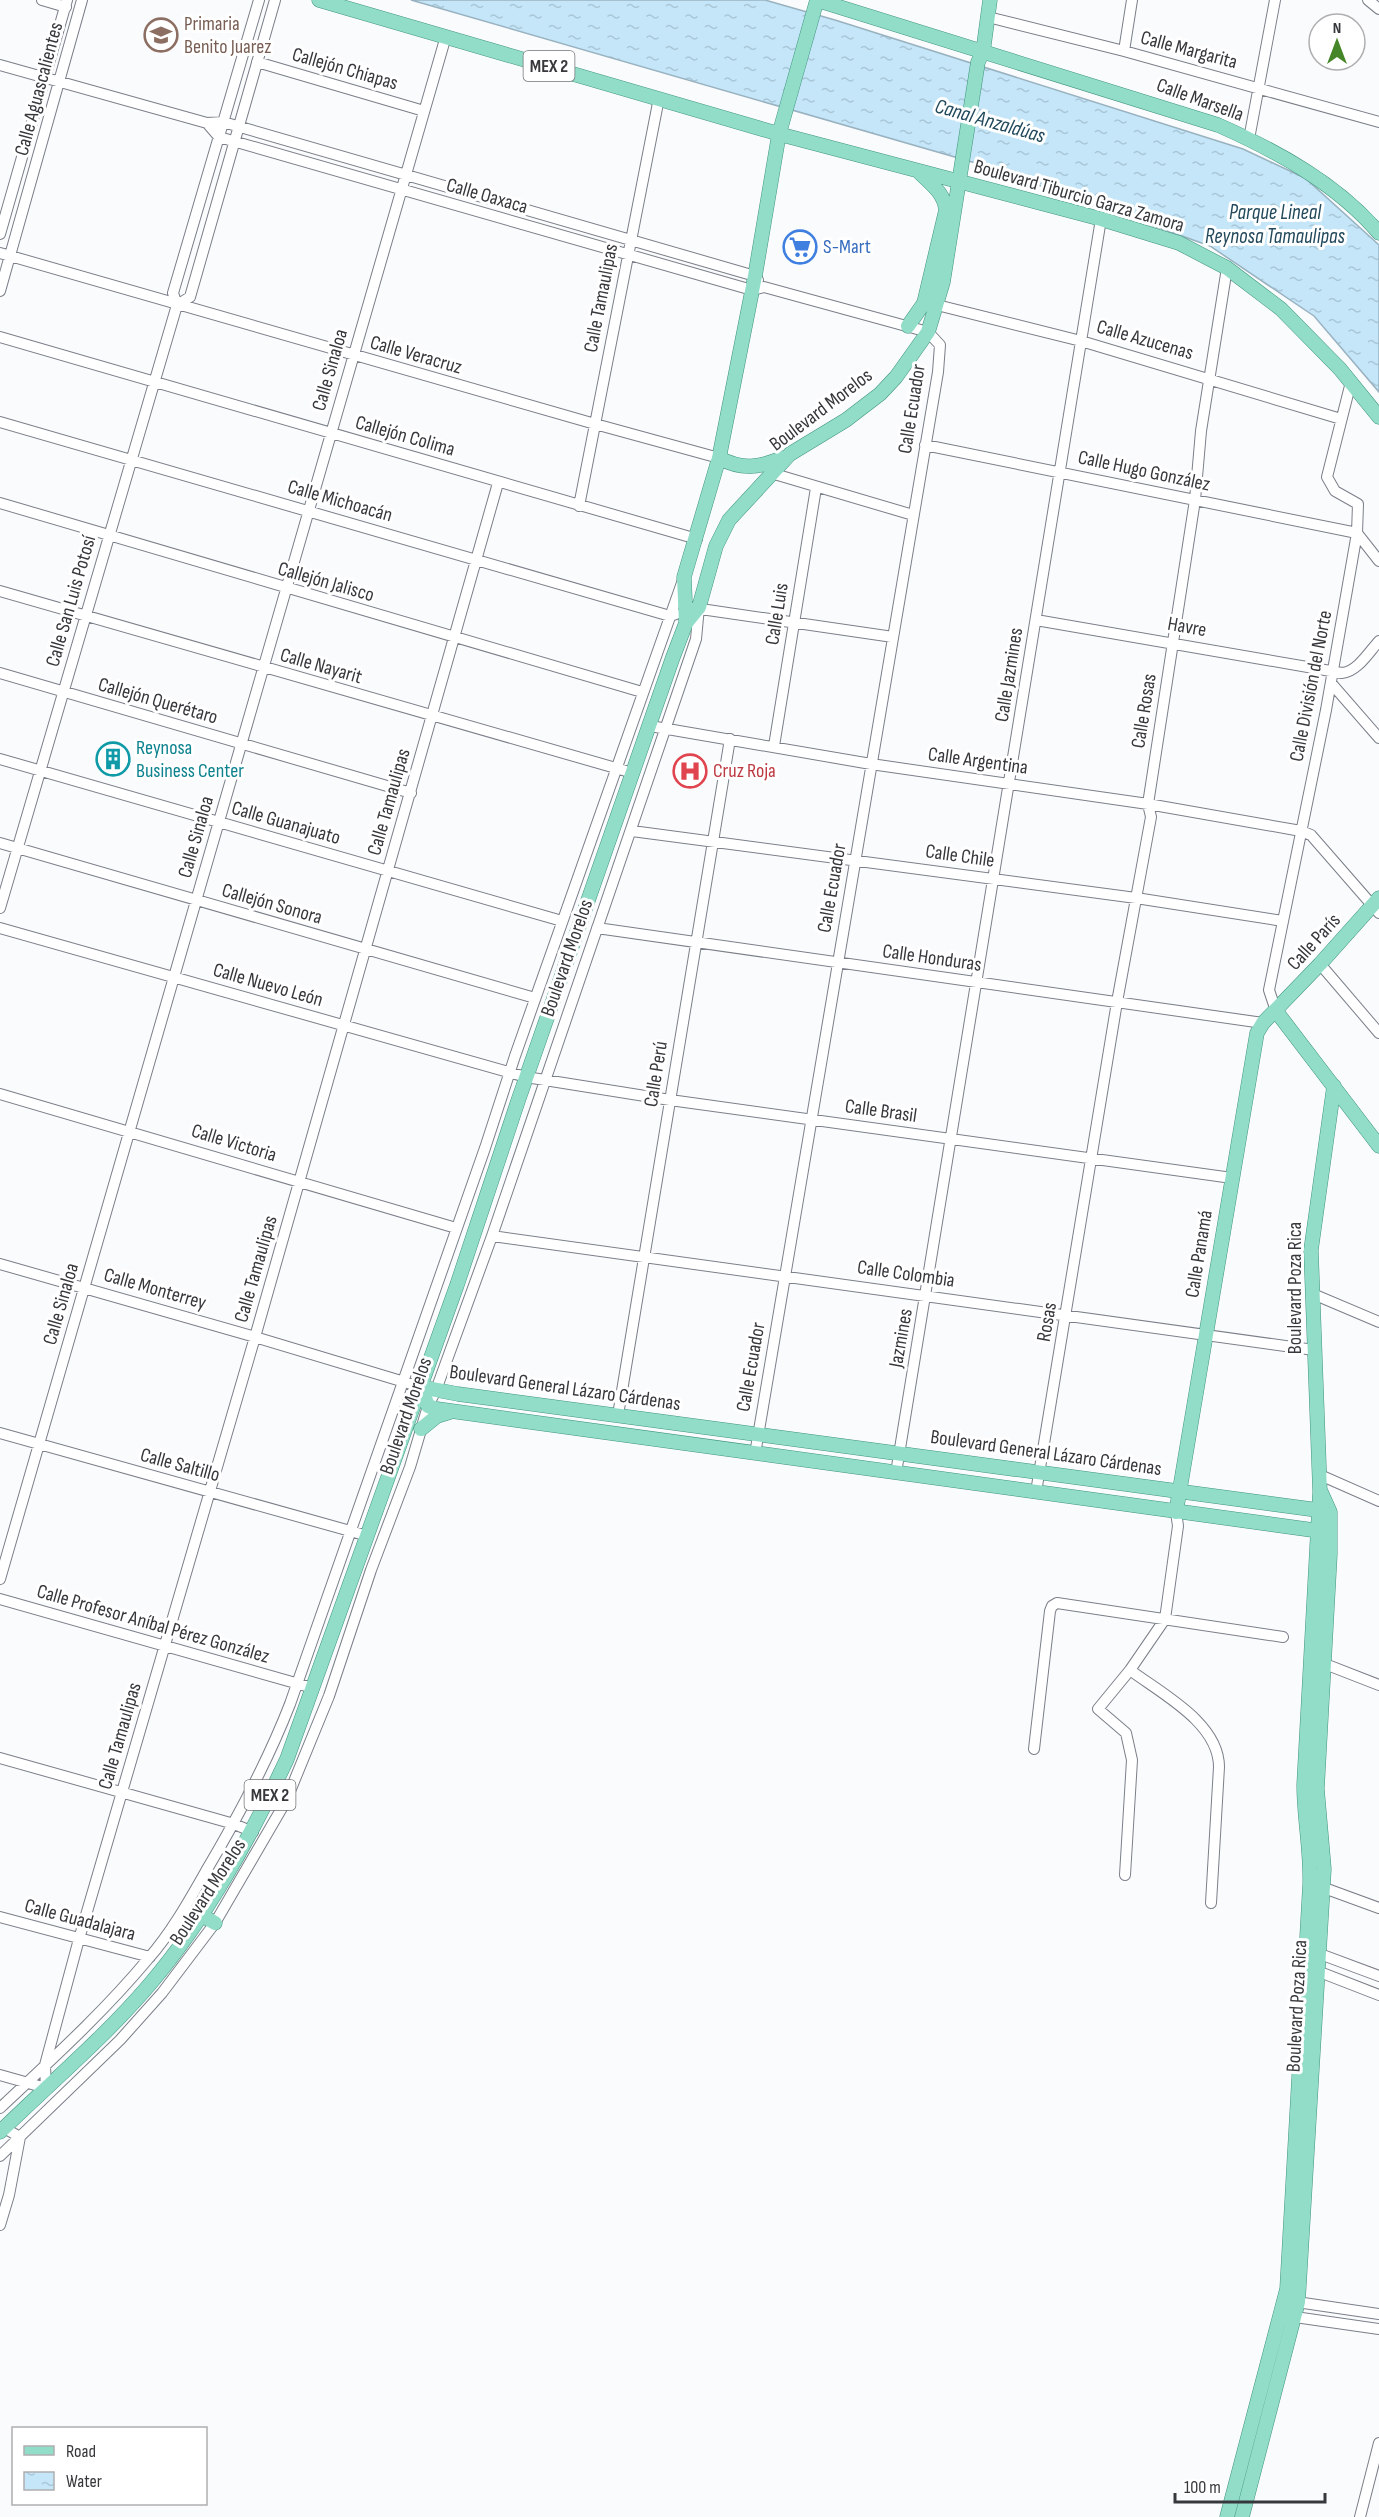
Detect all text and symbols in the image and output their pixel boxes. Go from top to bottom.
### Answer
place label: Primaria Benito Juarez [184,12,271,59]
north arrow [1307,12,1367,72]
school or university icon: Primaria Benito Juarez [143,17,179,53]
text: N [1333,19,1341,38]
street label: Calle Aguascalientes [10,20,68,158]
street label: Calle Margarita [1138,26,1240,74]
street label: Callejón Chiapas [289,42,401,96]
road number: MEX 2 [524,51,574,81]
street label: Calle Marsella [1153,73,1247,127]
water label: Canal Anzaldúas [932,93,1048,149]
street label: Boulevard Tiburcio Garza Zamora [971,154,1187,238]
street label: Calle Oaxaca [444,173,530,219]
water label: Parque Lineal Reynosa Tamaulipas [1205,200,1346,249]
supermarket icon: S-Mart [782,229,818,265]
place label: S-Mart [823,235,871,259]
street label: Calle Tamaulipas [579,242,623,354]
street label: Calle Azucenas [1094,315,1196,365]
street label: Calle Sinaloa [307,326,353,414]
street label: Calle Veracruz [367,330,465,380]
street label: Calle Ecuador [893,362,931,455]
street label: Boulevard Morelos [765,364,877,456]
street label: Callejón Colima [352,410,458,462]
street label: Calle Hugo González [1076,445,1212,497]
street label: Calle Michoacán [285,475,395,527]
street label: Calle San Luis Potosí [41,532,101,669]
street label: Callejón Jalisco [275,557,377,607]
street label: Calle Luis [760,581,794,647]
street label: Calle División del Norte [1285,608,1337,764]
street label: Havre [1166,612,1208,642]
street label: Calle Jazmines [990,626,1028,724]
street label: Calle Nayarit [277,643,365,689]
street label: Callejón Querétaro [95,672,221,730]
street label: Calle Rosas [1126,672,1162,750]
place label: Reynosa Business Center [136,736,244,783]
building icon: Reynosa Business Center [95,741,131,777]
street label: Calle Argentina [927,742,1029,780]
street label: Calle Tamaulipas [362,746,416,858]
hospital icon: Cruz Roja [672,753,708,789]
place label: Cruz Roja [713,759,776,783]
street label: Calle Sinaloa [173,793,219,881]
street label: Calle Guanajuato [229,796,343,850]
street label: Calle Chile [924,839,996,873]
street label: Calle Ecuador [812,841,852,935]
street label: Callejón Sonora [219,878,325,930]
street label: Boulevard Morelos [536,896,598,1020]
street label: Calle París [1282,909,1346,975]
street label: Calle Honduras [881,939,983,977]
street label: Calle Nuevo León [210,958,326,1012]
street label: Calle Perú [639,1039,673,1109]
street label: Calle Brasil [843,1094,919,1128]
street label: Calle Victoria [189,1119,279,1167]
street label: Calle Panamá [1180,1208,1218,1300]
street label: Calle Tamaulipas [229,1213,283,1325]
street label: Boulevard Poza Rica [1283,1222,1307,1354]
street label: Calle Colombia [856,1255,956,1293]
street label: Calle Sinaloa [38,1260,84,1348]
street label: Calle Monterrey [101,1263,209,1315]
street label: Rosas [1032,1301,1062,1343]
street label: Jazmines [884,1307,918,1370]
street label: Calle Ecuador [731,1320,771,1414]
street label: Boulevard Morelos [375,1354,437,1478]
street label: Boulevard General Lázaro Cárdenas [448,1360,682,1416]
street label: Boulevard General Lázaro Cárdenas [929,1425,1163,1481]
street label: Calle Saltillo [138,1443,222,1487]
street label: Calle Profesor Aníbal Pérez González [34,1579,272,1669]
street label: Calle Tamaulipas [93,1680,147,1792]
road number: MEX 2 [244,1780,296,1810]
street label: Boulevard Morelos [165,1834,251,1950]
street label: Calle Guadalajara [22,1894,138,1946]
street label: Boulevard Poza Rica [1282,1939,1312,2073]
legend [12,2427,207,2505]
text: Road [66,2441,96,2462]
scale bar [1175,2466,1325,2504]
text: Water [66,2471,102,2492]
text: 100 m [1184,2477,1221,2498]

